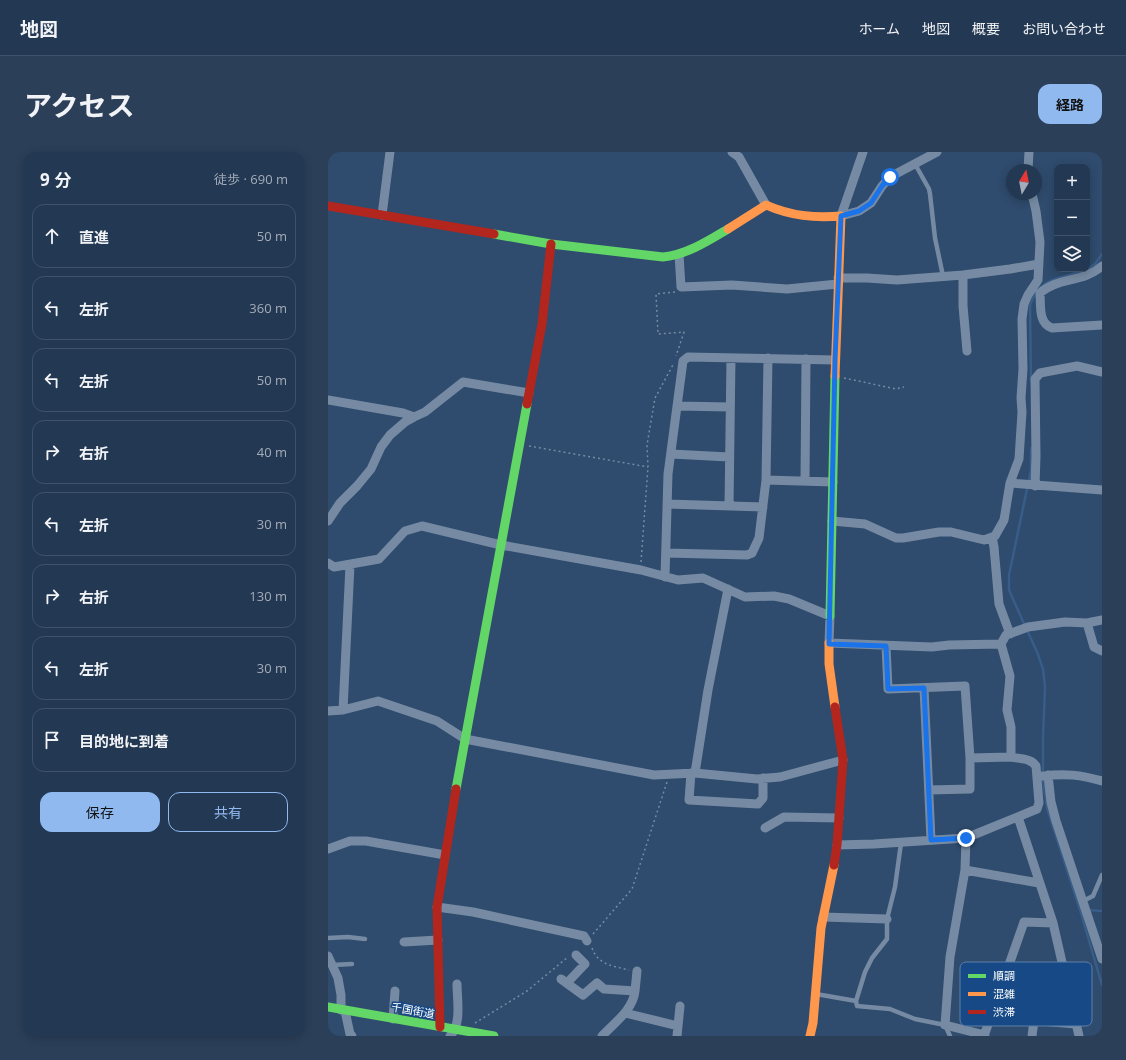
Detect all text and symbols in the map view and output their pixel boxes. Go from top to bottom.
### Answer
text: 地図 [20,16,58,42]
text: ホーム [858,19,900,38]
text: 地図 [922,19,950,38]
text: 概要 [972,19,1000,38]
text: お問い合わせ [1022,19,1106,38]
button: 経路 [1038,84,1102,124]
text: アクセス [24,86,135,124]
north arrow [1006,164,1042,200]
map controls [1054,164,1090,272]
button: + [1054,164,1090,200]
text: 9 分 [40,168,71,191]
route start [881,168,899,186]
text: 徒歩 · 690 m [214,170,288,188]
button: − [1054,200,1090,236]
icon: ahead [41,225,63,247]
text: 直進 [79,227,109,247]
text: 50 m [257,227,287,245]
button: layers [1054,236,1090,272]
icon: left [41,297,63,319]
text: 左折 [79,299,109,319]
text: 360 m [249,299,287,317]
icon: left [41,369,63,391]
text: 左折 [79,371,109,391]
text: 50 m [257,371,287,389]
icon: right [41,441,63,463]
text: 右折 [79,443,109,463]
text: 40 m [257,443,287,461]
icon: left [41,513,63,535]
text: 左折 [79,515,109,535]
text: 30 m [257,515,287,533]
icon: right [41,585,63,607]
text: 右折 [79,587,109,607]
text: 130 m [249,587,287,605]
icon: left [41,657,63,679]
text: 左折 [79,659,109,679]
text: 30 m [257,659,287,677]
icon: arrive [41,729,63,751]
text: 目的地に到着 [79,731,169,751]
button: 保存 [40,792,160,832]
button: 共有 [168,792,288,832]
route end [957,829,975,847]
legend [960,962,1092,1026]
text: 順調 [993,968,1015,983]
text: 混雑 [993,986,1015,1001]
street label: 千国街道 [390,999,436,1021]
text: 渋滞 [993,1004,1015,1019]

